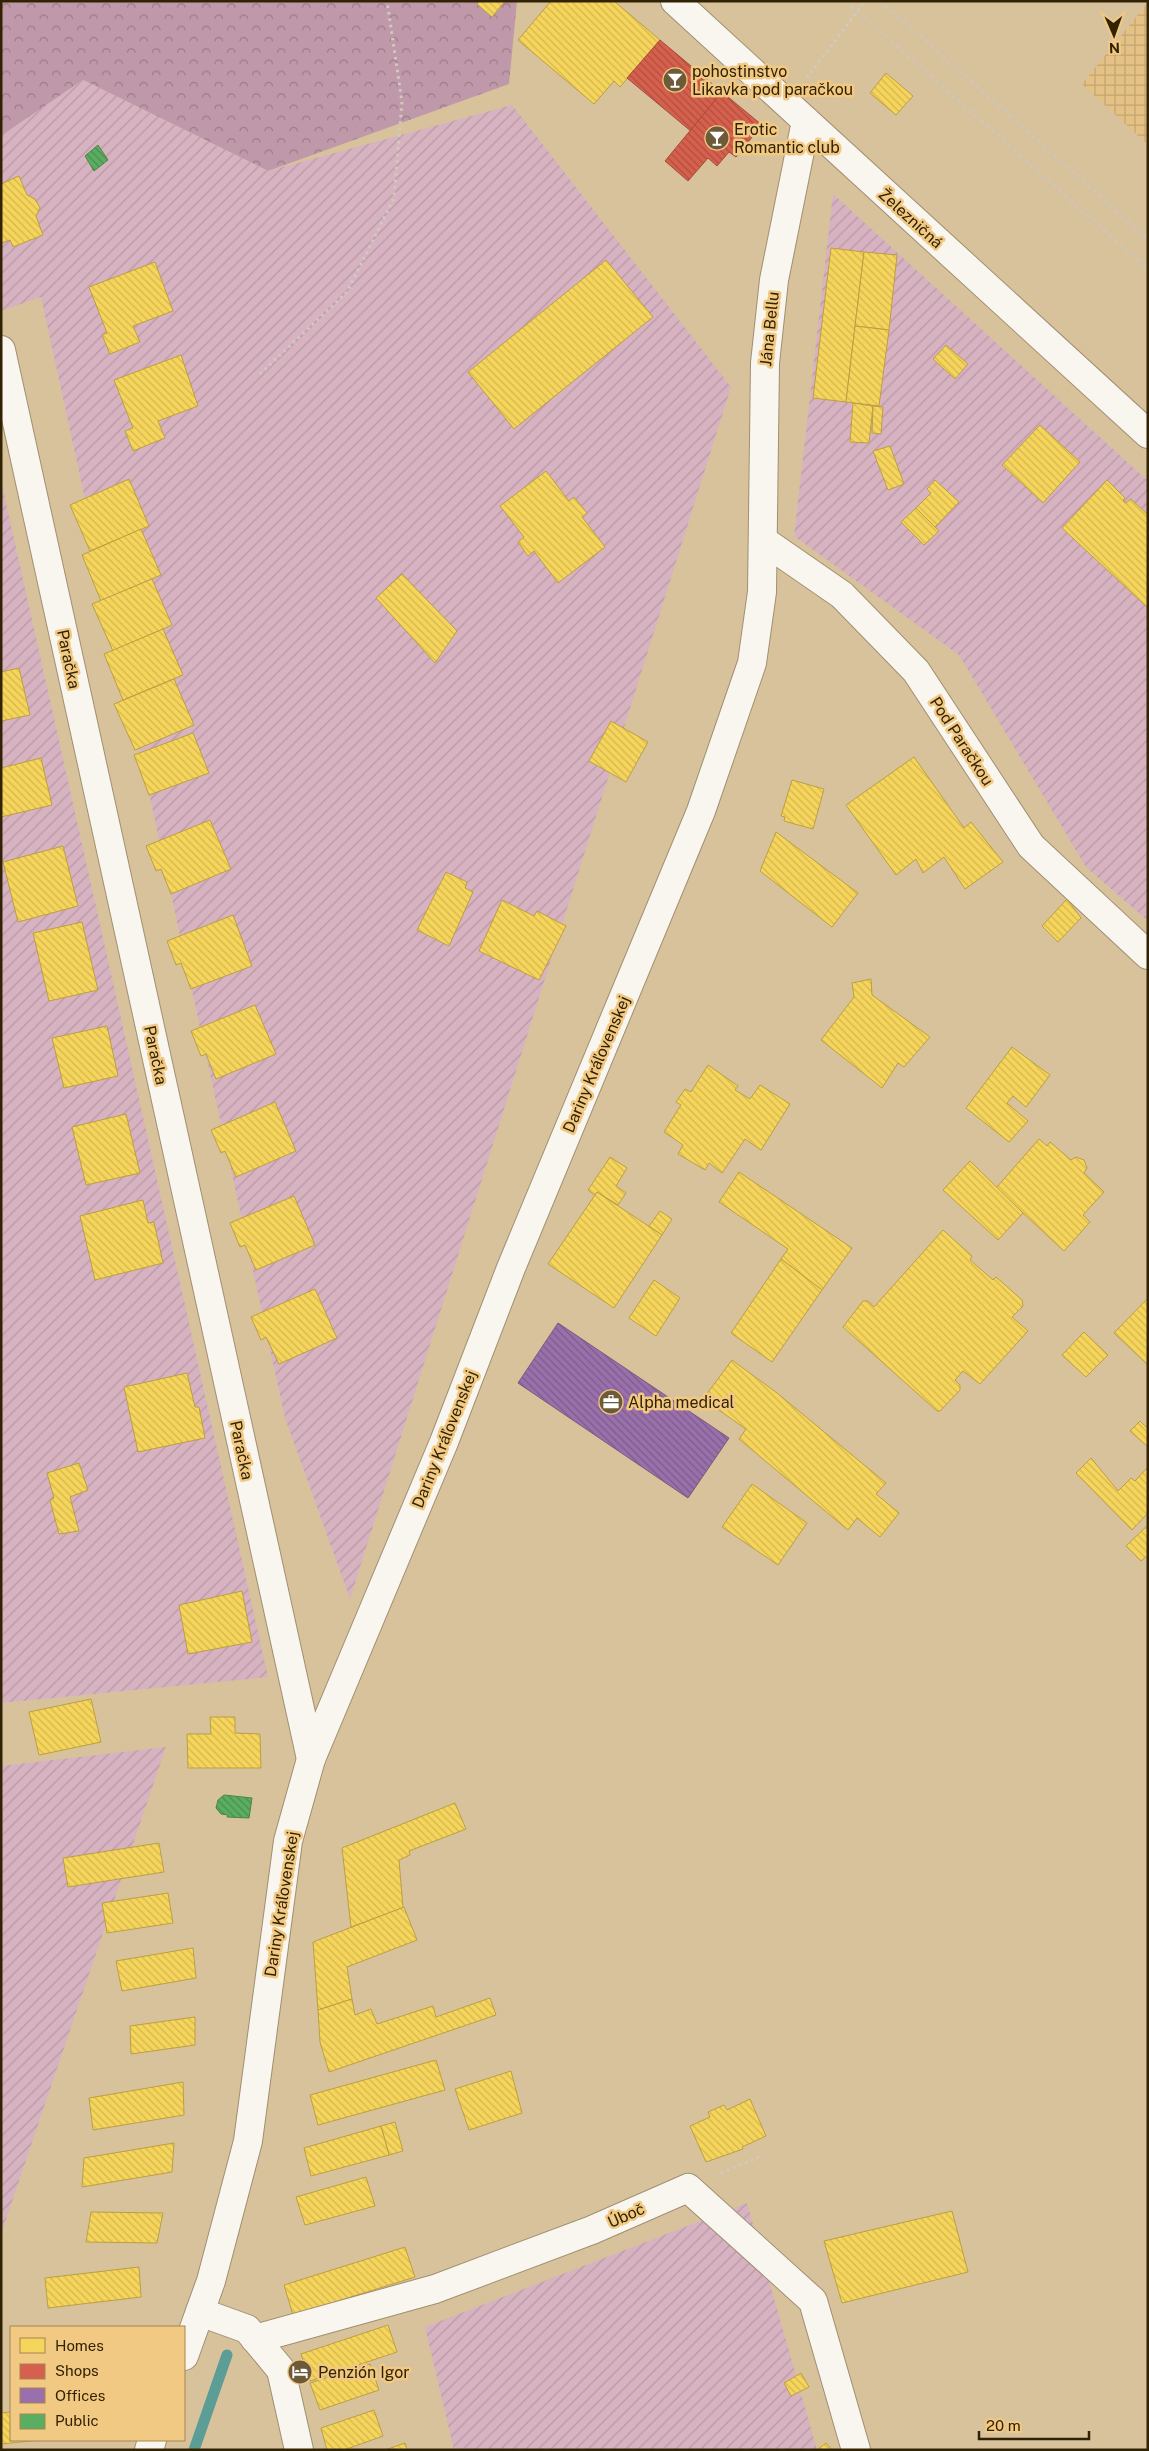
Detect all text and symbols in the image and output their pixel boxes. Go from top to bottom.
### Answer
north arrow [1089,10,1139,60]
text: N [1109,40,1120,56]
place label: pohostinstvo Likavka pod paračkou [692,62,853,99]
bar icon: pohostinstvo Likavka pod paračkou [662,67,688,93]
place label: Erotic Romantic club [734,120,840,157]
bar icon: Erotic Romantic club [704,125,730,151]
street label: Železničná [875,184,947,252]
street label: Jána Bellu [756,291,783,368]
street label: Paračka [53,628,84,690]
street label: Pod Paračkou [926,693,997,789]
street label: Dariny Kráľovenskej [559,993,634,1135]
street label: Paračka [140,1024,171,1086]
street label: Dariny Kráľovenskej [408,1368,481,1511]
office icon: Alpha medical [598,1389,624,1415]
place label: Alpha medical [628,1393,735,1412]
street label: Paračka [226,1419,257,1481]
street label: Dariny Kráľovenskej [261,1830,302,1978]
street label: Úboč [604,2198,648,2232]
legend [10,2326,185,2441]
text: Homes [55,2337,104,2354]
hotel icon: Penzión Igor [287,2359,313,2385]
text: Shops [55,2362,99,2379]
place label: Penzión Igor [318,2363,410,2382]
text: Offices [55,2387,105,2404]
scale bar [979,2408,1089,2440]
text: Public [55,2412,99,2429]
text: 20 m [986,2417,1021,2434]

